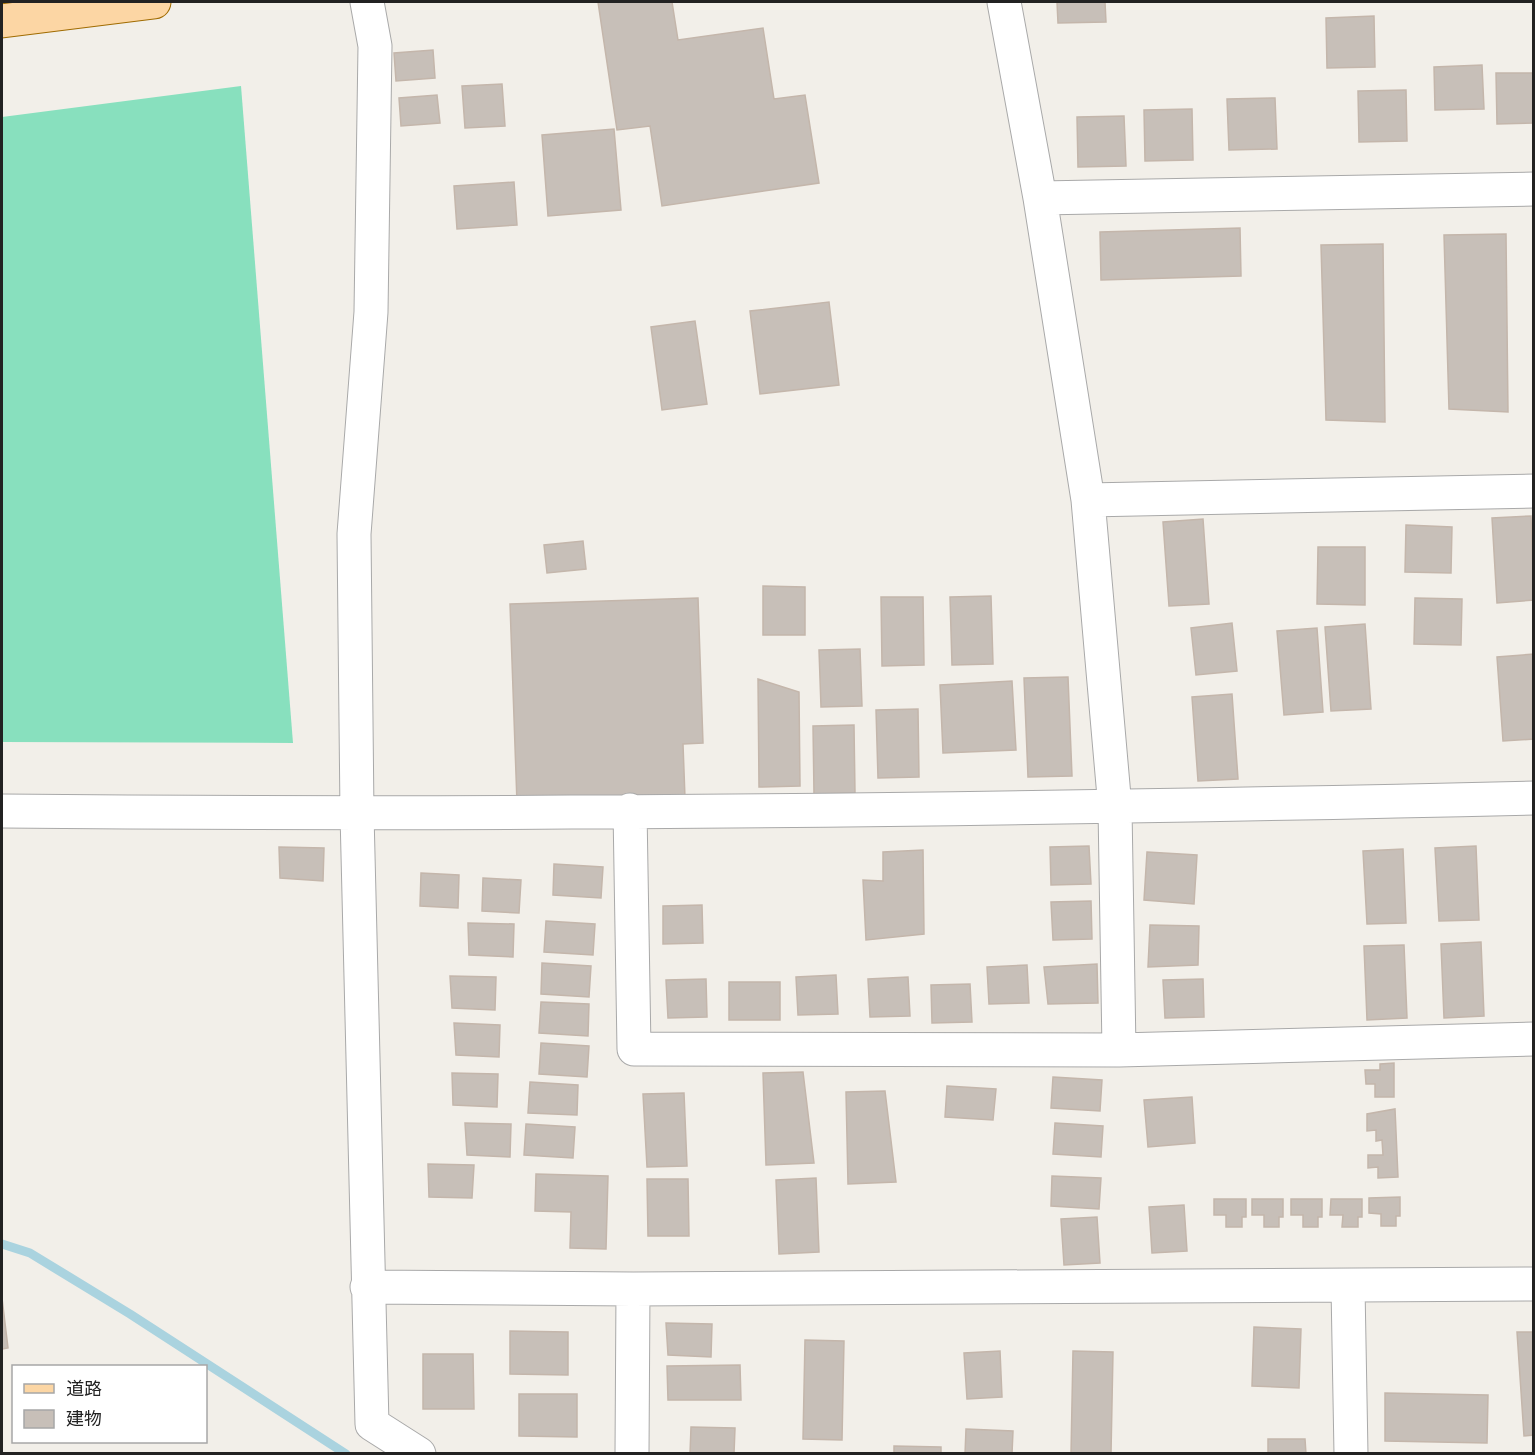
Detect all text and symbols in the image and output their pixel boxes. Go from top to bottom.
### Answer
legend [12,1365,207,1443]
text: 道路 [66,1377,102,1399]
text: 建物 [66,1407,102,1429]

